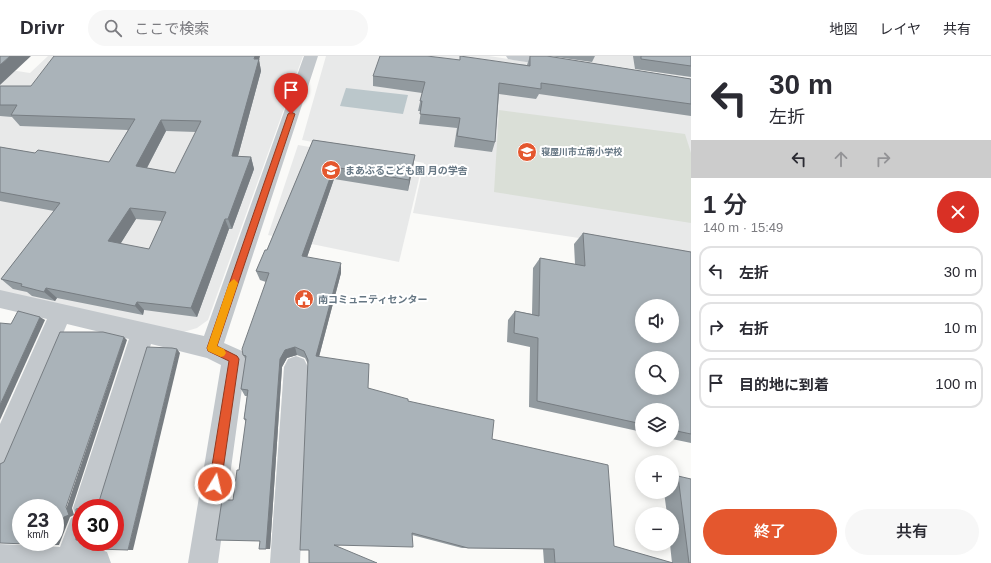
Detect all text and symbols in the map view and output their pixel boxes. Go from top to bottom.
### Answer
search box [88,10,368,46]
text: Drivr [20,17,64,38]
icon: search [102,17,124,39]
text: ここで検索 [134,20,209,37]
text: 地図 [829,21,857,37]
text: レイヤ [879,21,921,37]
text: 共有 [943,21,971,37]
text: 30 m [769,69,833,100]
icon: left [703,72,755,124]
pin [274,73,308,114]
icon: arrive [280,79,302,101]
text: 左折 [769,107,805,127]
school or university icon: 寝屋川市立南小学校 [516,141,538,163]
place label: 寝屋川市立南小学校 [541,147,623,157]
icon: left [788,148,810,170]
icon: ahead [830,148,852,170]
icon: right [872,148,894,170]
school or university icon: まあぶるこども園 月の学舎 [320,159,342,181]
place label: まあぶるこども園 月の学舎 [345,165,468,176]
text: 1 分 [703,191,747,218]
button: close [937,191,979,233]
text: 140 m · 15:49 [703,220,783,235]
icon: left [705,260,727,282]
text: 30 m [944,263,977,280]
text: 左折 [739,264,769,281]
public building icon: 南コミュニティセンター [293,288,315,310]
place label: 南コミュニティセンター [318,294,427,305]
map controls [635,299,679,551]
button: sound [635,299,679,343]
icon: right [705,316,727,338]
text: 10 m [944,319,977,336]
text: 右折 [739,320,769,337]
button: search [635,351,679,395]
icon: arrive [705,372,727,394]
text: 100 m [935,375,977,392]
text: 目的地に到着 [739,376,829,393]
button: layers [635,403,679,447]
button: + [635,455,679,499]
position arrow [194,463,236,505]
speed limit sign: 30 [72,499,124,551]
button: − [635,507,679,551]
text: 23 [27,509,49,531]
button: 終了 [703,509,837,555]
button: 共有 [845,509,979,555]
text: km/h [27,529,49,540]

